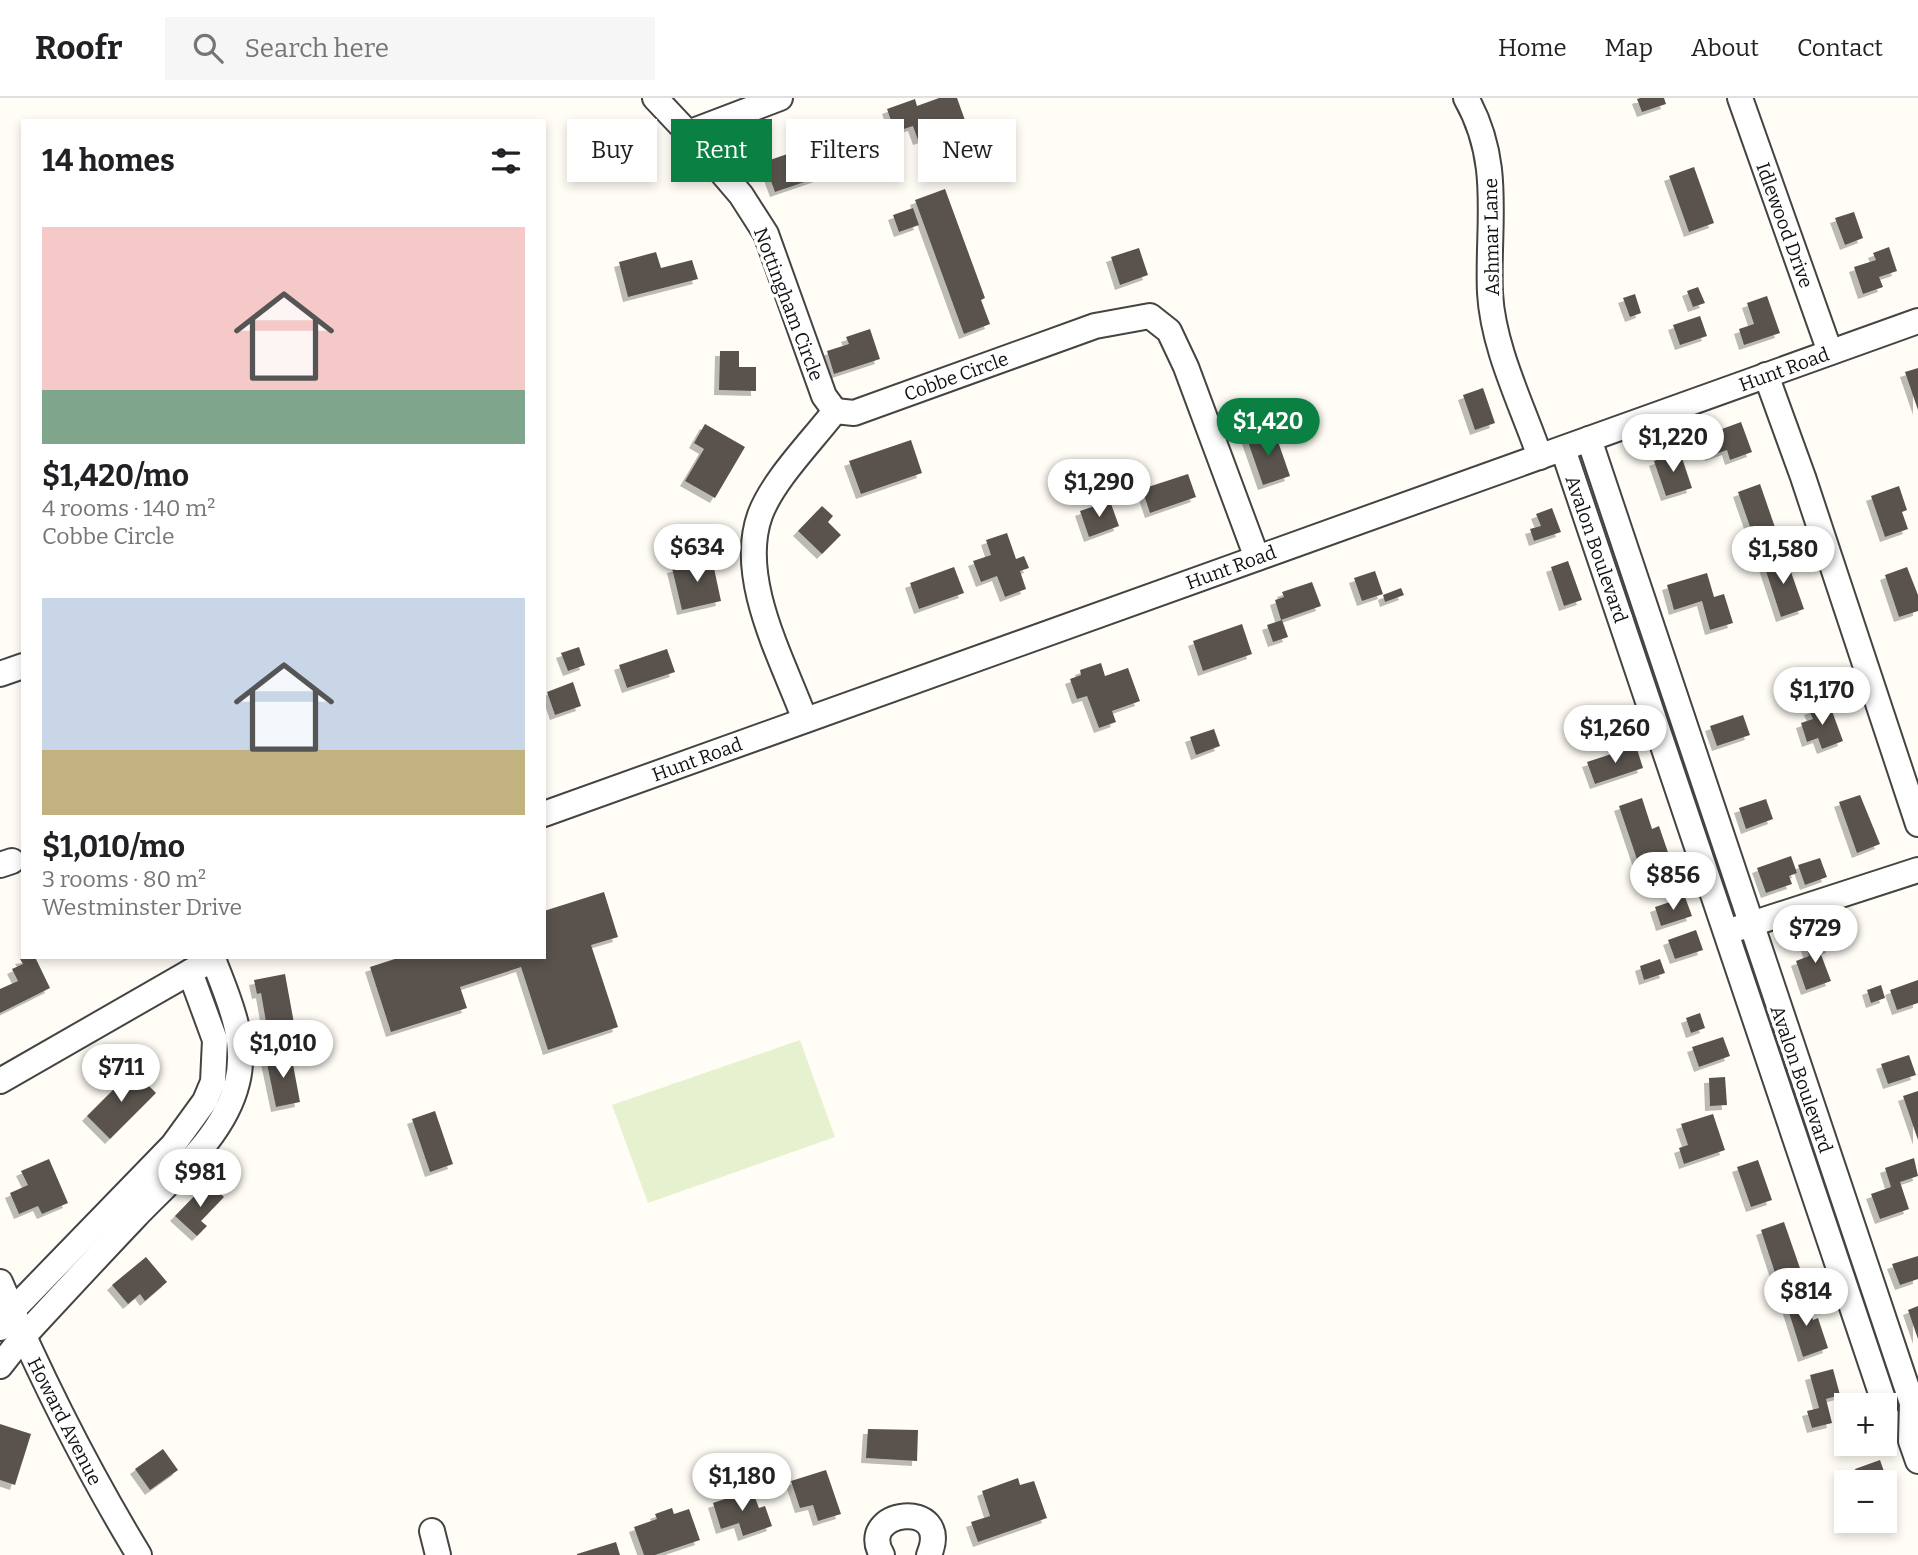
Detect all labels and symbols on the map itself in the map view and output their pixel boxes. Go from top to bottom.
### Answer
street label: Idlewood Drive [1751,159,1818,291]
street label: Ashmar Lane [1479,178,1504,296]
street label: Nottingham Circle [749,224,828,384]
street label: Hunt Road [1736,343,1832,396]
street label: Cobbe Circle [901,347,1012,406]
pin: $1,420 [1211,398,1325,458]
pin: $1,220 [1616,414,1730,474]
pin: $1,290 [1042,460,1156,519]
street label: Avalon Boulevard [1561,472,1633,626]
pin: $634 [656,524,738,584]
pin: $1,580 [1726,526,1840,586]
street label: Hunt Road [1183,541,1279,594]
pin: $1,170 [1765,668,1879,727]
pin: $1,260 [1558,706,1672,765]
street label: Hunt Road [649,733,745,786]
pin: $856 [1632,852,1714,912]
pin: $729 [1774,906,1856,965]
street label: Avalon Boulevard [1766,1002,1838,1156]
pin: $1,010 [226,1020,340,1080]
pin: $711 [80,1044,162,1104]
pin: $981 [159,1150,241,1209]
pin: $814 [1765,1268,1847,1328]
street label: Howard Avenue [22,1353,107,1489]
pin: $1,180 [685,1454,799,1513]

